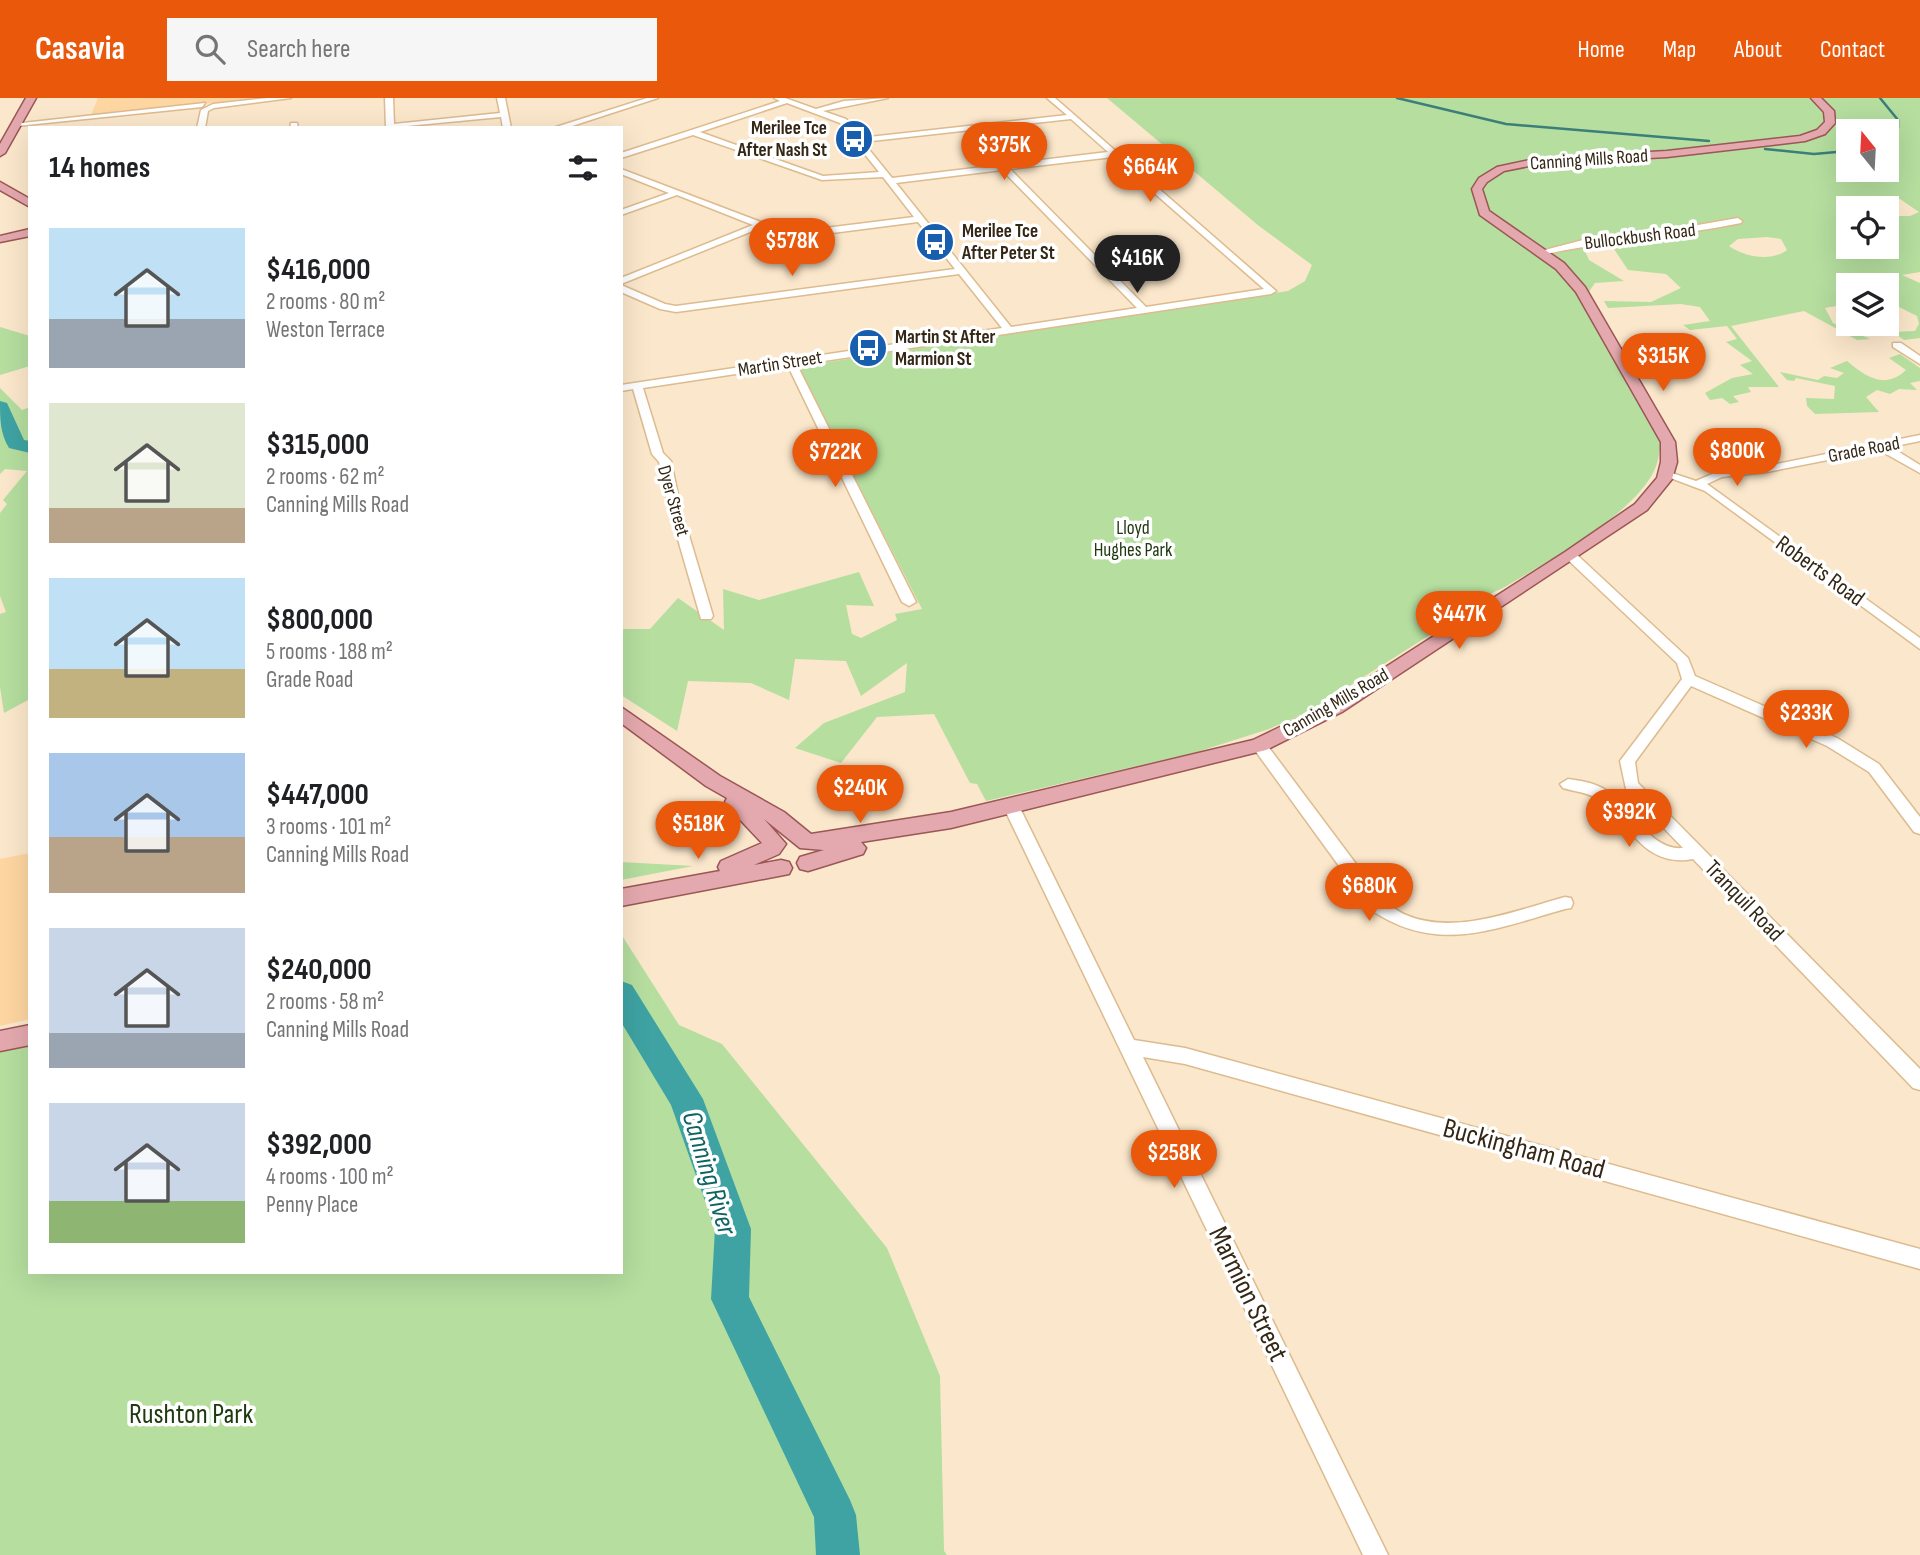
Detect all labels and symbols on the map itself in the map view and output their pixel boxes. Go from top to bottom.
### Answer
place label: Merilee Tce After Nash St [736,117,827,162]
bus stop icon: Merilee Tce After Nash St [833,118,875,160]
north arrow [1836,119,1899,182]
pin: $375K [955,122,1053,182]
pin: $664K [1101,144,1199,204]
street label: Canning Mills Road [1529,144,1649,176]
pin: $578K [743,218,841,278]
street label: Bullockbush Road [1583,219,1697,255]
place label: Merilee Tce After Peter St [961,220,1055,265]
bus stop icon: Merilee Tce After Peter St [914,221,956,263]
pin: $416K [1088,236,1186,295]
place label: Martin St After Marmion St [895,326,996,371]
bus stop icon: Martin St After Marmion St [847,327,889,369]
pin: $315K [1614,334,1712,393]
street label: Martin Street [736,346,824,382]
pin: $800K [1688,428,1786,488]
pin: $722K [786,430,884,489]
street label: Grade Road [1826,432,1902,468]
street label: Dyer Street [652,463,694,539]
park label: Lloyd Hughes Park [1094,517,1173,562]
street label: Roberts Road [1770,530,1870,612]
pin: $447K [1410,592,1508,651]
street label: Canning Mills Road [1279,664,1393,742]
pin: $233K [1757,690,1855,750]
pin: $240K [811,766,909,825]
pin: $392K [1580,790,1678,849]
pin: $518K [649,802,747,861]
street label: Tranquil Road [1698,854,1790,948]
pin: $680K [1320,864,1418,923]
water label: Canning River [675,1107,744,1240]
street label: Buckingham Road [1439,1112,1609,1186]
pin: $258K [1125,1130,1223,1190]
street label: Marmion Street [1201,1221,1295,1367]
park label: Rushton Park [129,1398,253,1431]

